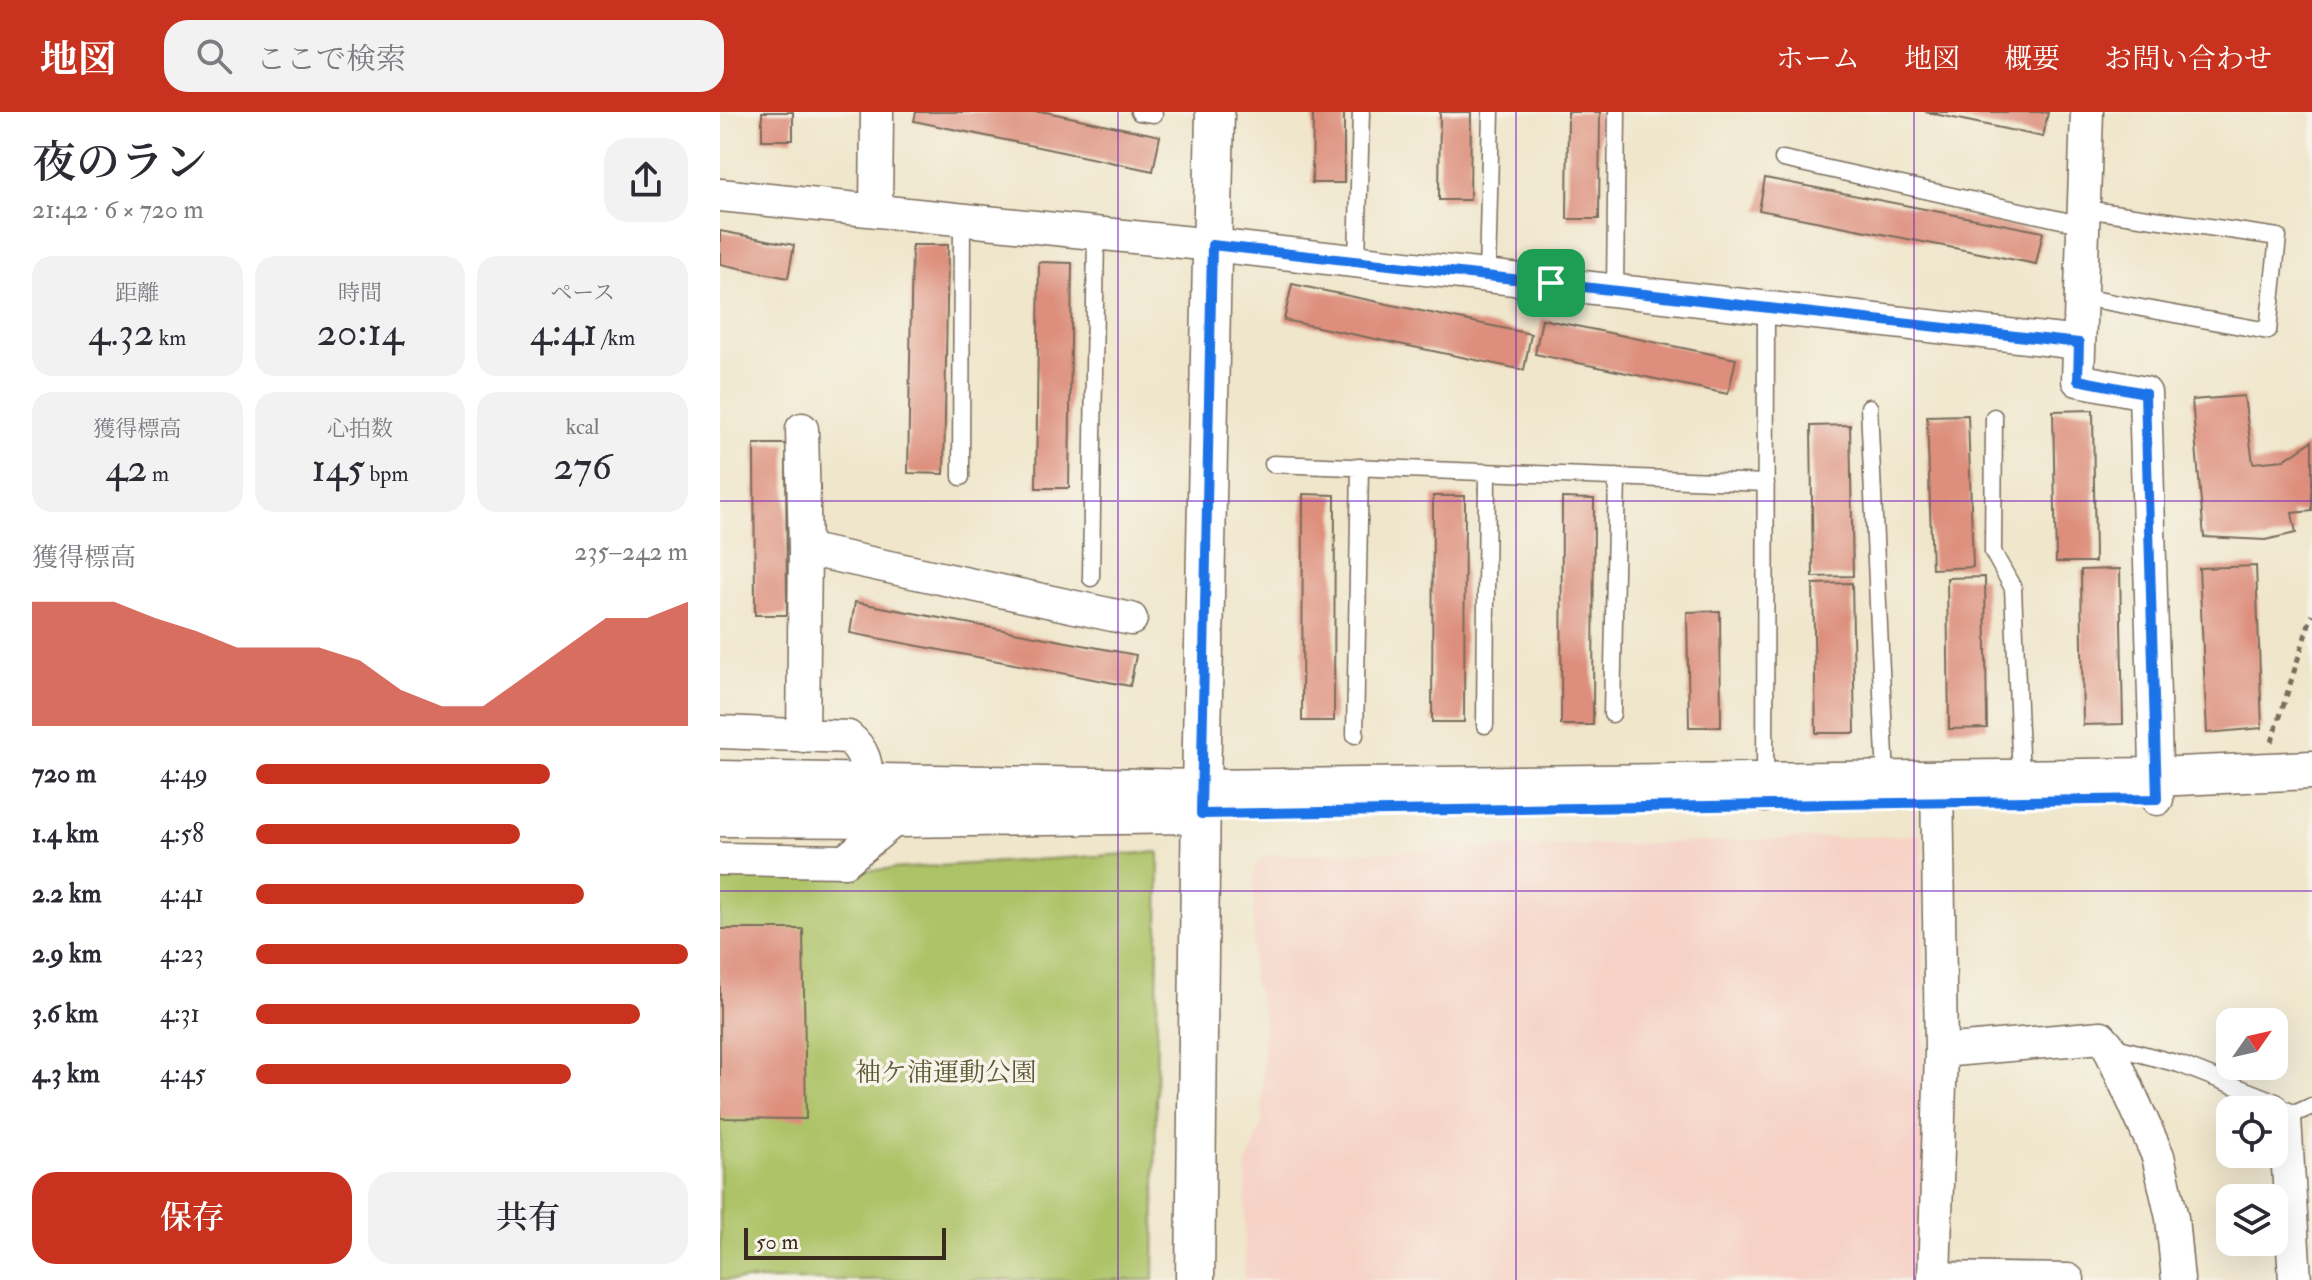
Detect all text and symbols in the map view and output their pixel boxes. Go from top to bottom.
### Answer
search box [164,20,724,92]
icon: search [192,34,236,78]
text: 地図 [40,36,116,84]
text: ここで検索 [256,41,406,78]
text: ホーム [1776,42,1860,77]
text: 地図 [1904,42,1960,77]
text: 概要 [2004,42,2060,77]
text: お問い合わせ [2104,42,2272,77]
text: 夜のラン [32,136,208,191]
button: share [604,138,688,222]
text: 21:42 · 6 × 720 m [32,194,204,226]
pin [1517,249,1585,317]
icon: arrive [1529,261,1573,305]
text: 距離 [115,279,159,307]
text: 時間 [338,279,382,307]
text: ペース [550,279,615,307]
text: 4.32 [88,307,154,358]
text: 20:14 [317,307,403,358]
text: 4:41 [530,307,597,358]
text: km [154,324,186,352]
text: /km [597,324,635,352]
text: kcal [566,413,600,441]
text: 獲得標高 [93,415,181,443]
text: 心拍数 [327,415,393,443]
text: 276 [553,441,612,492]
text: 42 [106,443,147,494]
text: 145 [311,443,365,494]
text: m [147,460,169,488]
text: bpm [365,460,409,488]
text: 235–242 m [574,536,688,568]
text: 獲得標高 [32,542,136,574]
text: 720 m [32,758,96,790]
text: 4:49 [160,758,208,790]
text: 1.4 km [32,818,99,850]
text: 4:58 [160,818,204,850]
text: 2.2 km [32,878,101,910]
text: 4:41 [160,878,204,910]
text: 2.9 km [32,938,102,970]
text: 4:23 [160,938,204,970]
text: 3.6 km [32,998,98,1030]
text: 4:31 [160,998,200,1030]
north arrow [2216,1008,2288,1080]
map controls [2216,1008,2288,1256]
park label: 袖ケ浦運動公園 [855,1057,1037,1089]
text: 4.3 km [32,1058,100,1090]
text: 4:45 [160,1058,206,1090]
button: locate [2216,1096,2288,1168]
button: 保存 [32,1172,352,1264]
button: 共有 [368,1172,688,1264]
button: layers [2216,1184,2288,1256]
scale bar [744,1224,946,1260]
text: 50 m [756,1228,798,1256]

